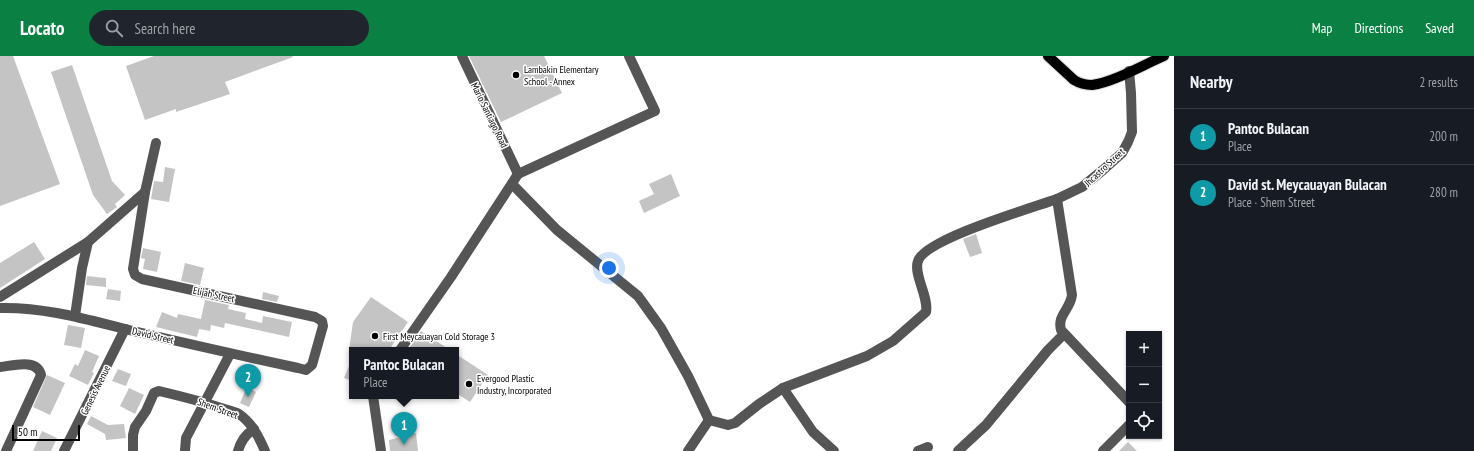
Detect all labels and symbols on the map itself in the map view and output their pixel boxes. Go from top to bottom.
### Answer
place label: Lambakin Elementary School - Annex [524,63,599,88]
marker: Lambakin Elementary School - Annex [511,70,521,80]
street label: Mario Santiago Road [468,80,511,150]
street label: Jhcastro Street [1081,145,1127,190]
your location [599,258,619,278]
street label: Elijah Street [192,284,236,305]
street label: David Street [131,324,175,347]
place label: First Meycauayan Cold Storage 3 [383,330,495,343]
marker: First Meycauayan Cold Storage 3 [370,331,380,341]
street label: Genesis Avenue [78,363,113,417]
pin: 2 [235,364,261,397]
place label: Evergood Plastic Industry, Incorporated [477,372,551,397]
marker: Evergood Plastic Industry, Incorporated [464,379,474,389]
street label: Shem Street [196,395,240,422]
pin: 1 [391,412,417,445]
scale bar [12,423,80,442]

